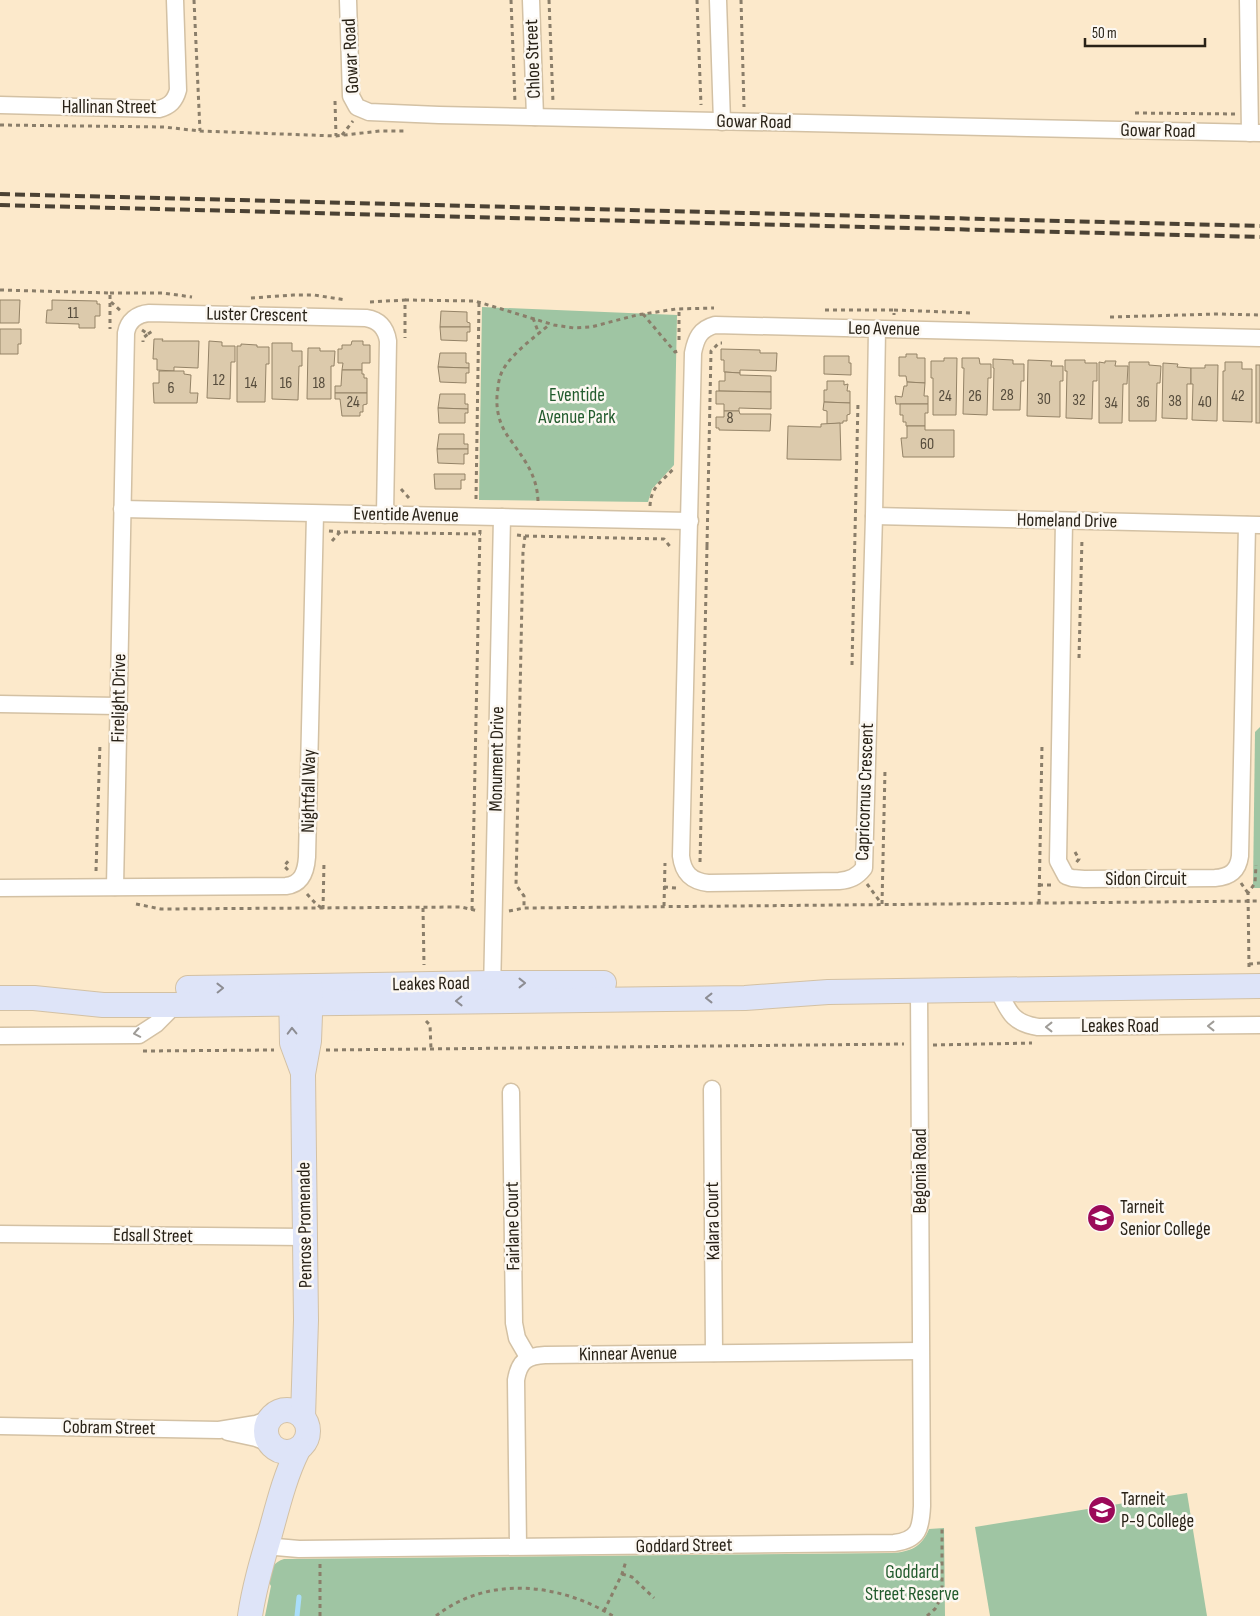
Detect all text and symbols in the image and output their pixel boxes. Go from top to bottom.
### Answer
scale bar [1085,15,1205,47]
street label: Gowar Road [338,18,364,94]
street label: Chloe Street [520,19,546,99]
text: 50 m [1092,24,1117,43]
street label: Hallinan Street [62,96,157,119]
street label: Gowar Road [716,110,792,134]
street label: Gowar Road [1120,119,1196,143]
street label: Luster Crescent [206,303,308,327]
house number: 11 [67,304,79,323]
street label: Leo Avenue [848,317,920,341]
house number: 12 [213,371,225,390]
house number: 14 [245,374,257,393]
house number: 16 [280,374,292,393]
house number: 18 [313,374,325,393]
house number: 6 [167,379,175,398]
park label: Eventide Avenue Park [537,384,616,429]
house number: 28 [1000,386,1014,405]
house number: 24 [938,387,952,406]
house number: 26 [968,387,982,406]
house number: 42 [1231,387,1245,406]
house number: 30 [1037,390,1051,409]
house number: 32 [1072,391,1086,410]
house number: 38 [1168,392,1182,411]
house number: 24 [346,393,360,412]
house number: 36 [1136,393,1150,412]
house number: 40 [1198,393,1212,412]
house number: 34 [1104,394,1118,413]
house number: 8 [726,409,734,428]
house number: 60 [920,435,934,454]
street label: Eventide Avenue [353,503,459,527]
street label: Homeland Drive [1017,509,1117,533]
street label: Firelight Drive [107,653,131,743]
street label: Monument Drive [485,706,509,812]
street label: Capricornus Crescent [851,723,879,861]
street label: Nightfall Way [297,748,321,833]
street label: Sidon Circuit [1105,868,1187,891]
street label: Leakes Road [392,972,470,996]
one-way arrow [518,978,526,988]
one-way arrow [216,983,224,993]
one-way arrow [705,993,712,1003]
one-way arrow [455,996,463,1006]
street label: Leakes Road [1081,1015,1159,1038]
one-way arrow [1207,1021,1215,1031]
one-way arrow [1045,1022,1052,1032]
one-way arrow [287,1027,297,1035]
one-way arrow [133,1028,142,1038]
street label: Begonia Road [909,1128,932,1214]
street label: Penrose Promenade [292,1162,318,1288]
street label: Fairlane Court [501,1181,525,1271]
street label: Kalara Court [701,1181,725,1260]
place label: Tarneit Senior College [1120,1196,1211,1241]
school or university icon: Tarneit Senior College [1086,1203,1116,1233]
street label: Edsall Street [113,1224,193,1248]
street label: Kinnear Avenue [579,1342,677,1366]
street label: Cobram Street [63,1416,156,1440]
place label: Tarneit P-9 College [1121,1488,1194,1533]
school or university icon: Tarneit P-9 College [1087,1495,1117,1525]
street label: Goddard Street [635,1534,733,1558]
park label: Goddard Street Reserve [865,1561,959,1606]

